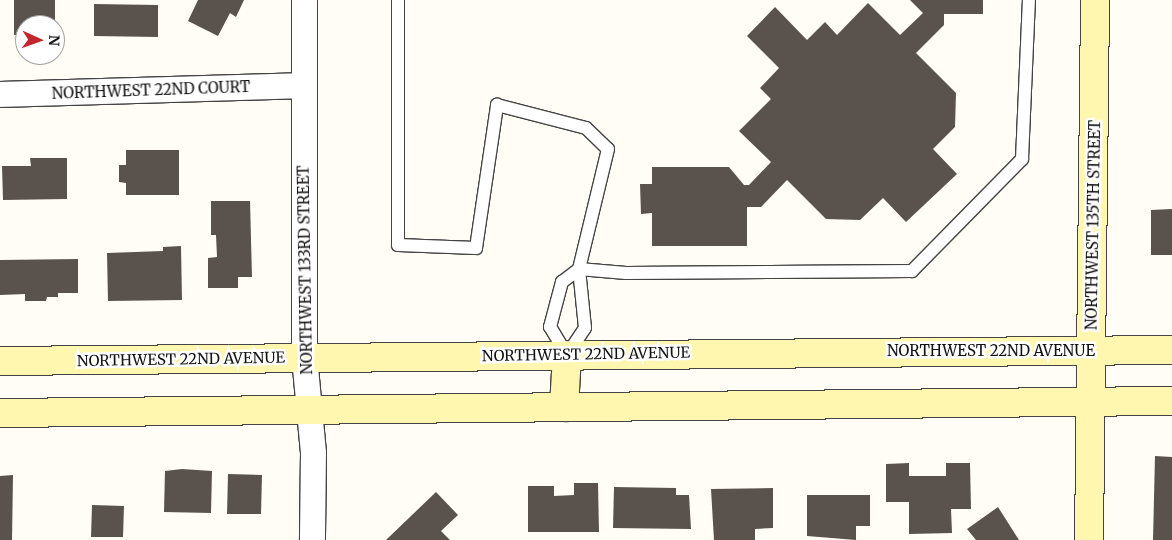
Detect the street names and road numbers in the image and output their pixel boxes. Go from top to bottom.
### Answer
street label: NORTHWEST 22ND COURT [51,78,251,102]
street label: NORTHWEST 135TH STREET [1082,120,1104,330]
street label: NORTHWEST 133RD STREET [294,165,316,375]
street label: NORTHWEST 22ND AVENUE [887,342,1095,360]
street label: NORTHWEST 22ND AVENUE [482,343,690,365]
street label: NORTHWEST 22ND AVENUE [77,348,285,370]

